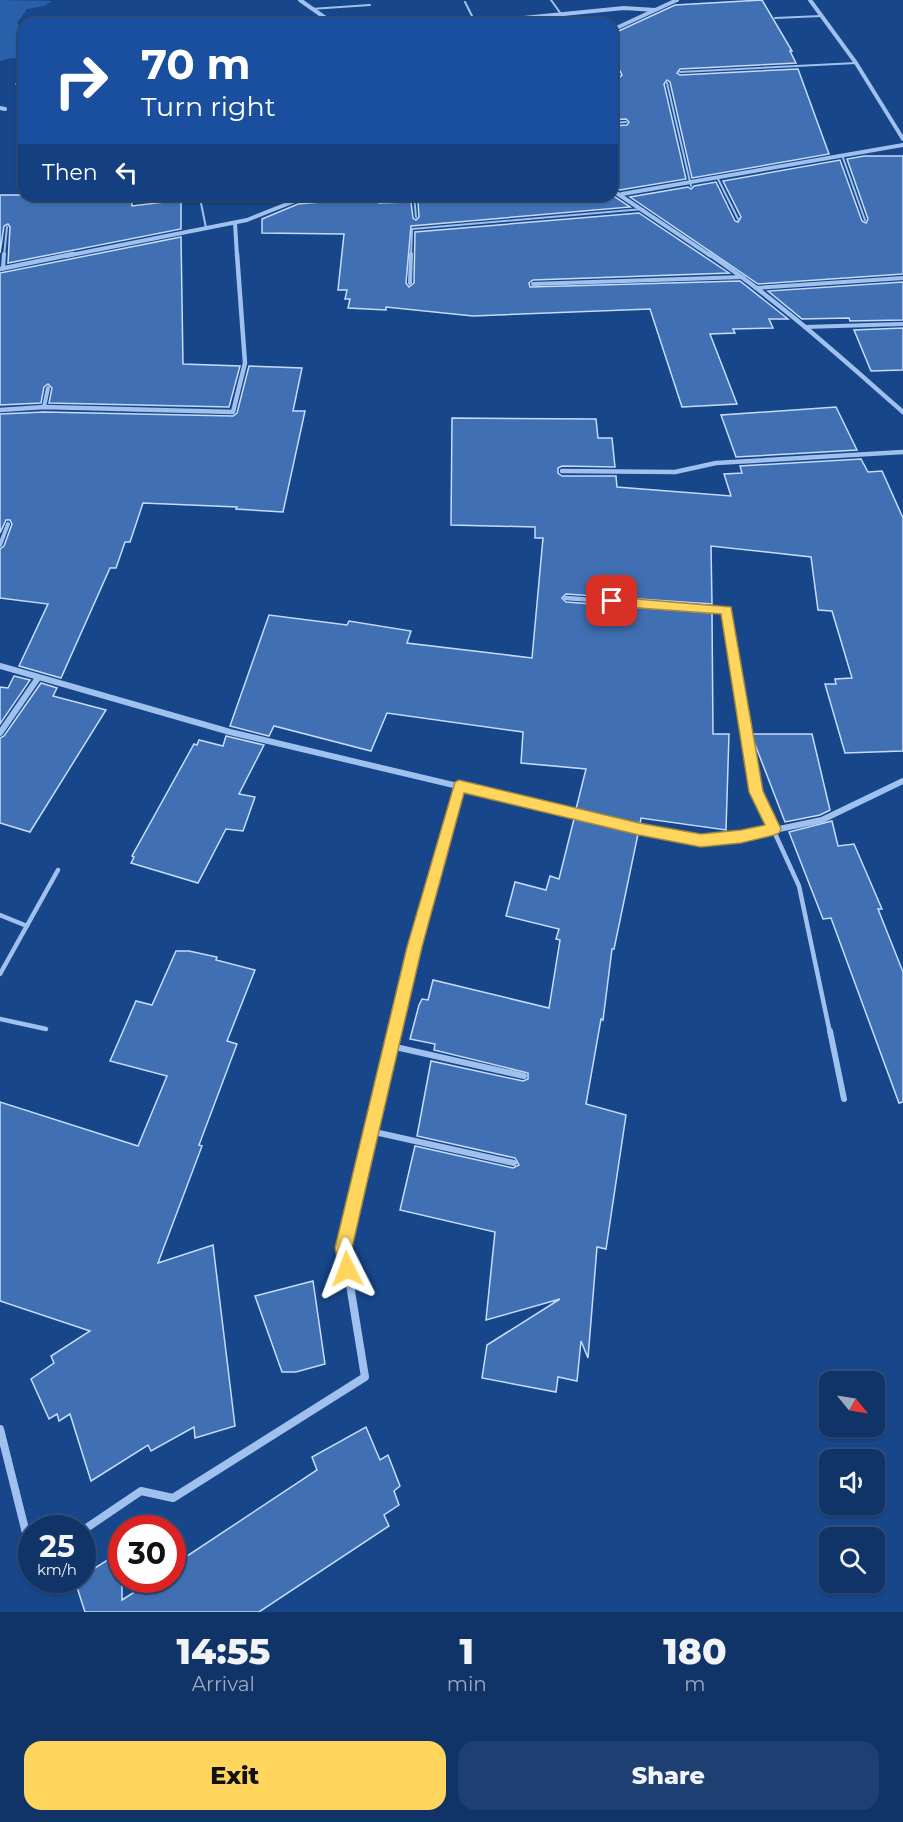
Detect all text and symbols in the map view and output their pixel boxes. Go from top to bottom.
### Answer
text: 70 m [141,38,251,90]
icon: right [42,42,120,120]
text: Turn right [141,90,276,123]
icon: left [110,156,143,189]
text: Then [42,159,98,186]
pin [586,575,637,626]
icon: arrive [595,584,628,617]
position arrow [315,1237,379,1301]
north arrow [819,1371,885,1437]
map controls [819,1371,885,1593]
button: sound [819,1449,885,1515]
speed limit sign: 30 [108,1515,186,1593]
button: search [819,1527,885,1593]
text: 25 [39,1528,75,1565]
text: km/h [37,1560,77,1579]
text: 14:55 [176,1629,270,1673]
text: 1 [459,1629,474,1673]
text: 180 [663,1629,727,1673]
text: Arrival [192,1672,255,1696]
text: min [447,1672,487,1696]
text: m [684,1672,706,1696]
button: Exit [24,1741,446,1810]
button: Share [458,1741,879,1810]

